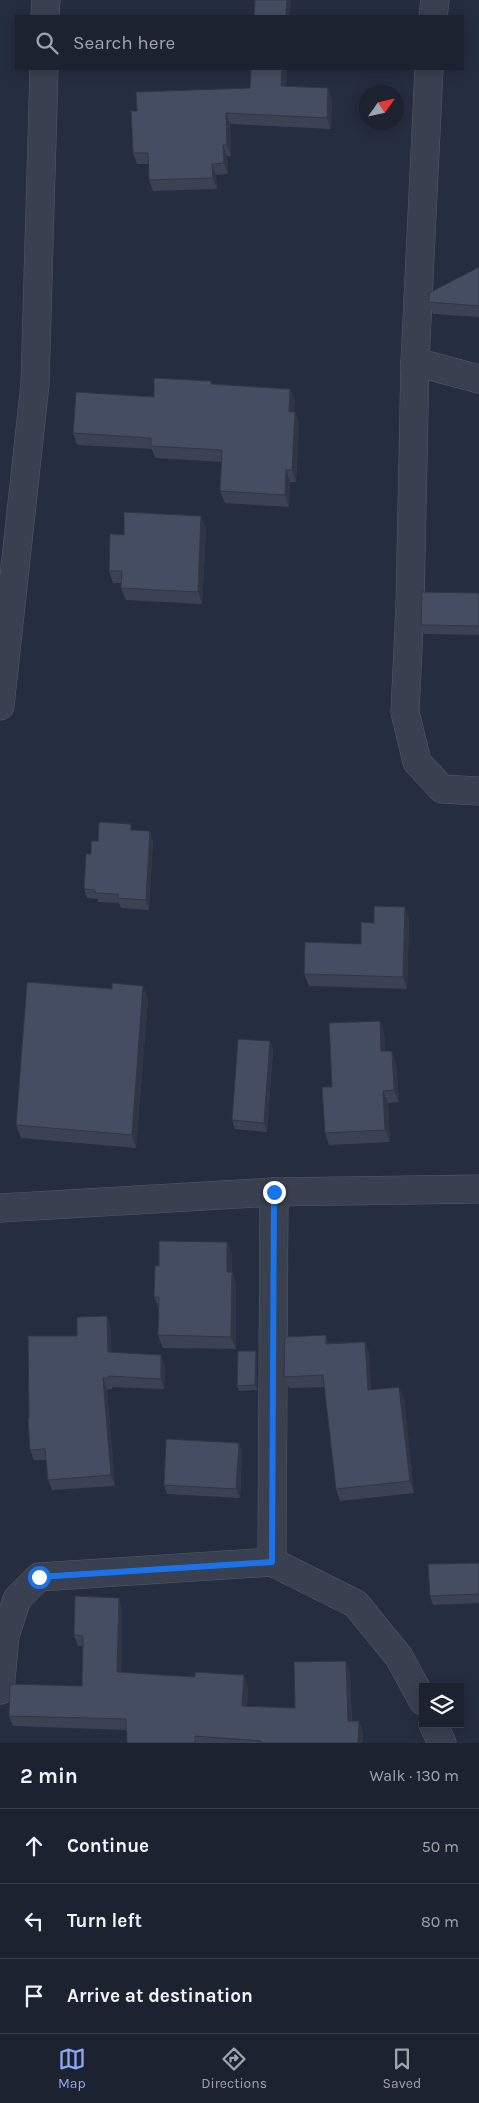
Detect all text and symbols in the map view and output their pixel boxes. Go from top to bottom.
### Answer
search box [15,15,464,70]
icon: search [33,29,61,57]
text: Search here [73,32,175,54]
north arrow [359,85,404,130]
route end [263,1181,286,1204]
route start [28,1566,51,1589]
map controls [419,1683,464,1728]
button: layers [419,1683,464,1728]
text: 2 min [20,1764,78,1788]
text: Walk · 130 m [369,1766,459,1785]
icon: ahead [20,1832,48,1860]
text: Continue [67,1835,149,1857]
text: 50 m [422,1837,459,1856]
icon: left [20,1907,48,1935]
text: Turn left [67,1910,142,1932]
text: 80 m [421,1912,459,1931]
icon: arrive [20,1982,48,2010]
text: Arrive at destination [67,1985,253,2007]
tab: Map [58,2045,86,2092]
tab: Directions [201,2045,267,2092]
tab: Saved [383,2045,421,2092]

